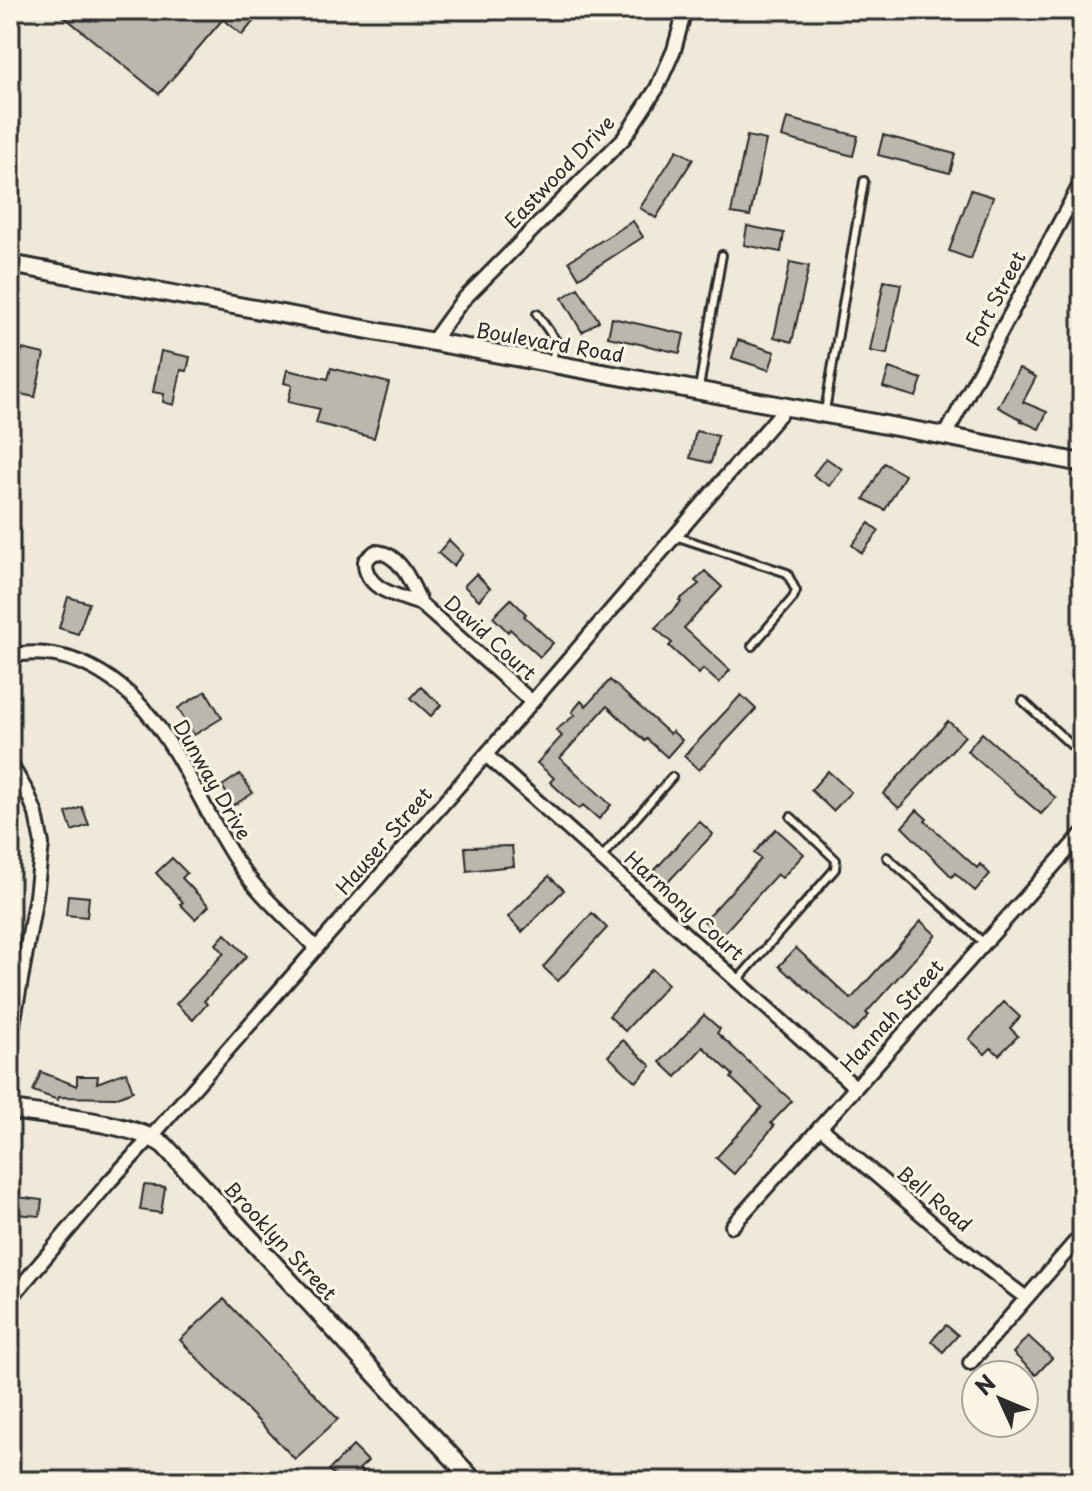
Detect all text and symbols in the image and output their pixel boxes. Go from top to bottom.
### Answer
street label: Eastwood Drive [497,108,621,235]
street label: Fort Street [957,245,1033,352]
street label: Boulevard Road [474,314,626,370]
street label: David Court [438,588,543,687]
street label: Dunway Drive [166,714,259,845]
street label: Hauser Street [328,780,439,901]
street label: Harmony Court [618,843,751,967]
street label: Hannah Street [832,952,950,1078]
street label: Bell Road [891,1158,979,1239]
street label: Brooklyn Street [217,1174,344,1307]
north arrow [960,1359,1040,1439]
text: N [967,1366,1002,1402]

